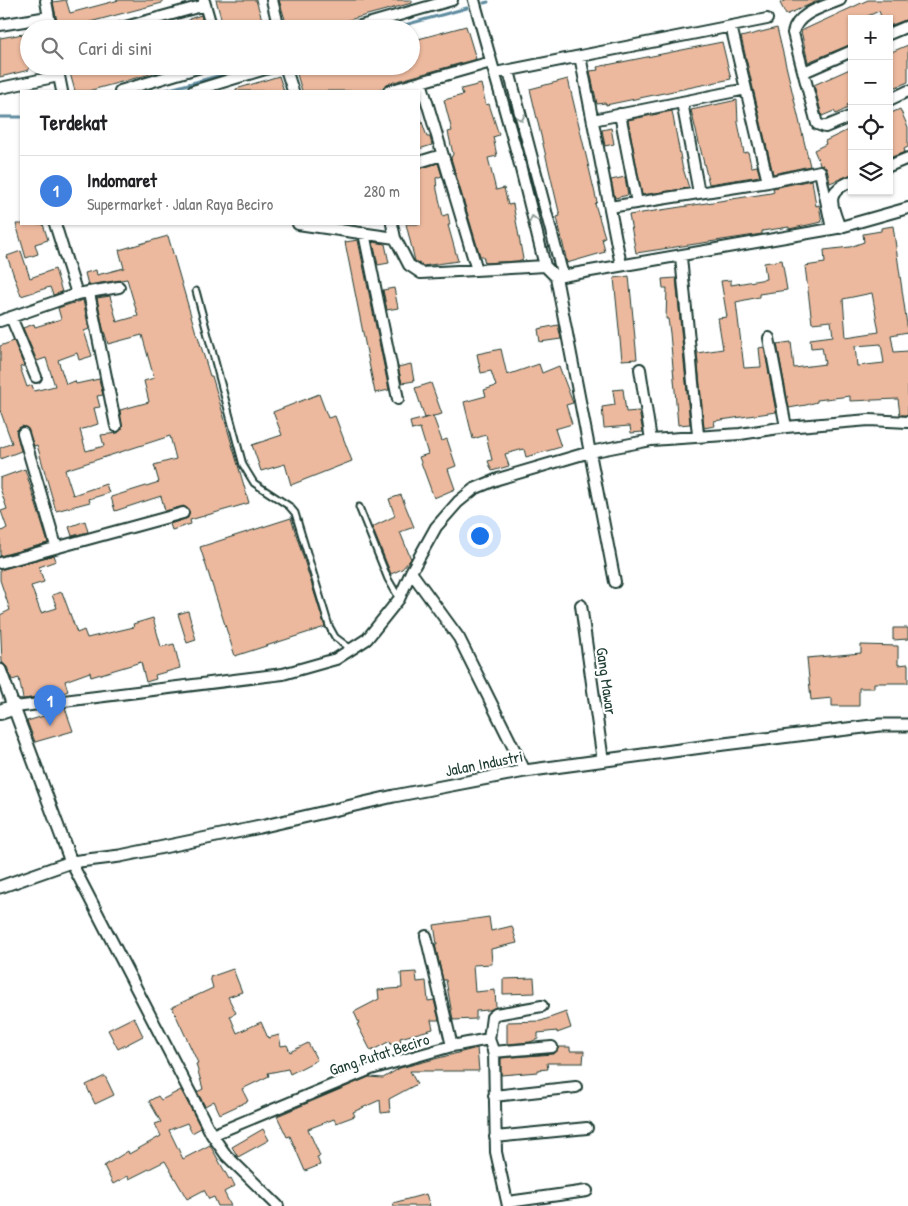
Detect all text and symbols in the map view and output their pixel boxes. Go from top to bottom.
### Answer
map controls [848,15,893,195]
button: + [848,15,893,60]
search box [20,20,420,75]
icon: search [38,34,66,62]
text: Cari di sini [78,35,152,61]
button: − [848,60,893,105]
button: locate [848,105,893,150]
text: Terdekat [40,108,107,137]
one-way arrow [515,113,526,122]
button: layers [848,150,893,195]
text: Indomaret [87,167,157,193]
text: 1 [53,180,59,202]
text: 280 m [364,180,400,202]
text: Supermarket · Jalan Raya Beciro [87,193,273,215]
one-way arrow [528,214,539,223]
your location [467,523,493,549]
street label: Gang Mawar [591,646,623,716]
pin: 1 [34,685,66,726]
street label: Jalan Industri [443,745,525,781]
street label: Gang Putat Beciro [326,1027,432,1081]

